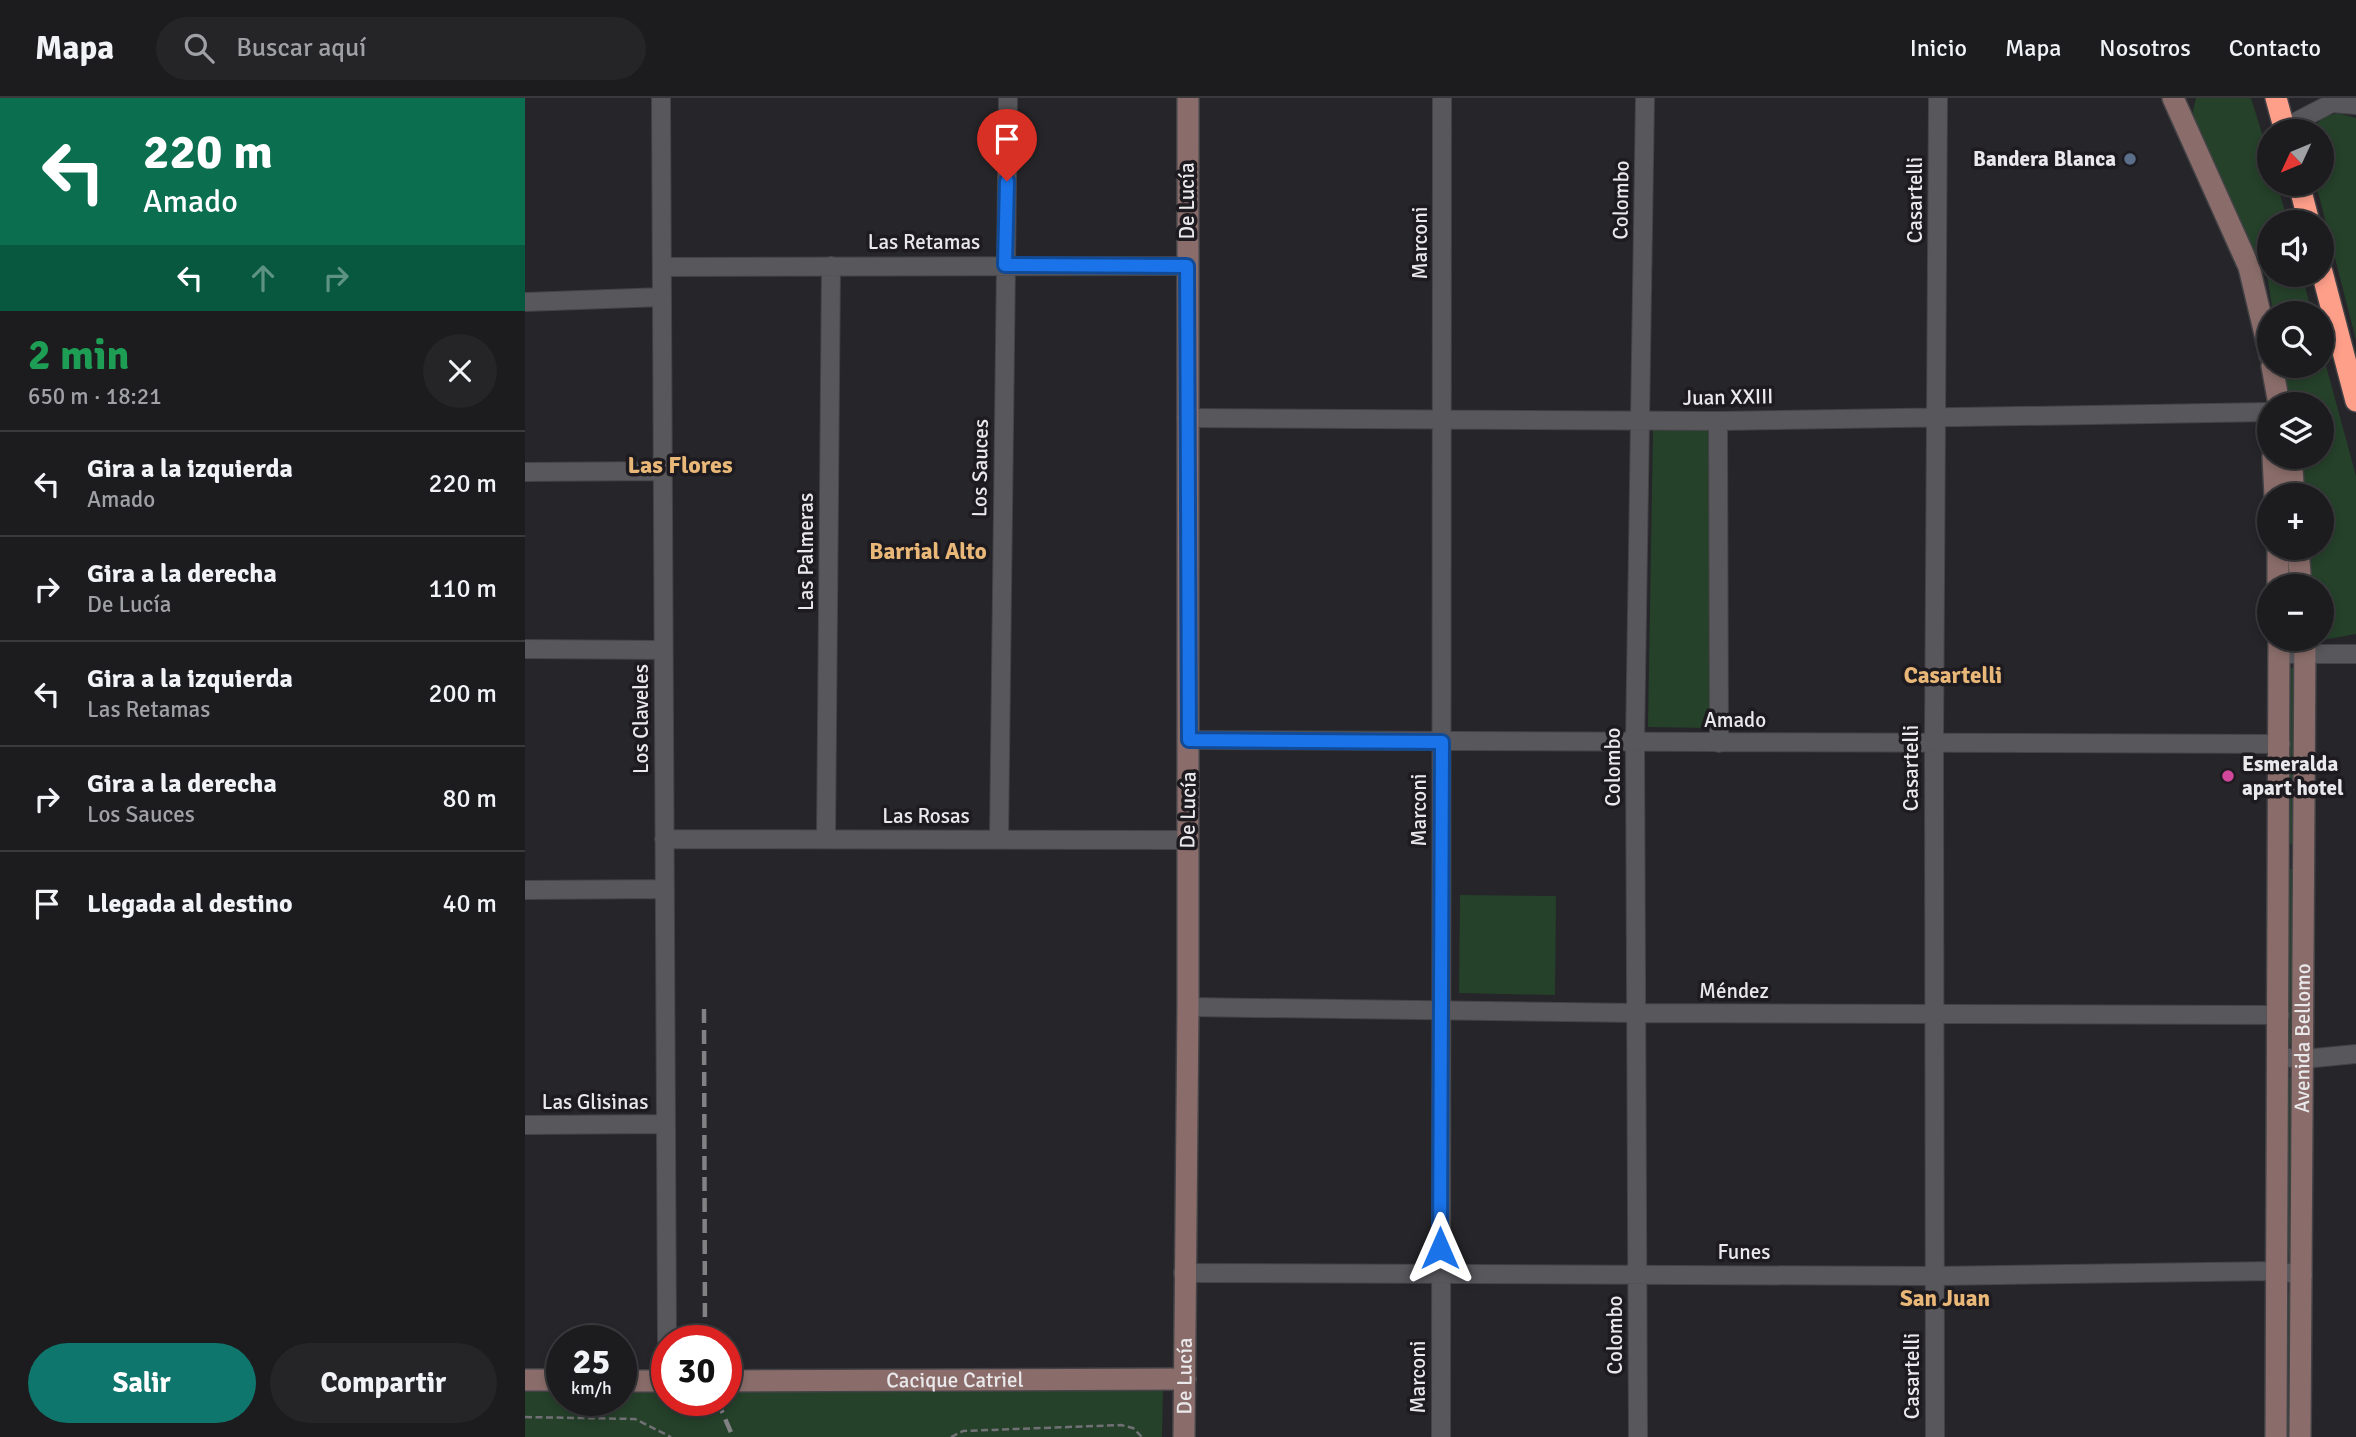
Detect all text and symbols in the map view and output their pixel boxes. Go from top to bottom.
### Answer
search box [156,17,646,80]
text: Mapa [35,28,114,69]
icon: search [180,29,218,67]
text: Buscar aquí [236,32,366,64]
text: Inicio [1910,33,1967,63]
text: Mapa [2005,33,2061,63]
text: Nosotros [2099,33,2191,63]
text: Contacto [2229,33,2321,63]
pin [977,109,1037,181]
north arrow [2257,119,2335,196]
map controls [2257,119,2334,651]
icon: arrive [988,120,1026,158]
text: 220 m [143,122,273,182]
icon: left [28,126,119,217]
place label: Bandera Blanca [1973,146,2116,172]
marker: Bandera Blanca [2122,151,2138,167]
street label: Casartelli [1902,157,1928,243]
street label: Colombo [1607,160,1635,240]
street label: De Lucía [1174,162,1200,240]
text: Amado [143,182,238,221]
street label: Marconi [1407,207,1433,279]
button: sound [2257,210,2334,287]
street label: Las Retamas [868,229,980,255]
icon: left [171,259,209,297]
icon: ahead [244,259,282,297]
icon: right [317,259,355,297]
button: search [2257,301,2334,378]
text: 2 min [28,330,129,381]
button: close [423,334,497,408]
text: 650 m · 18:21 [28,382,162,411]
street label: Juan XXIII [1682,383,1774,411]
button: layers [2257,392,2334,469]
street label: Los Sauces [966,419,994,517]
district label: Las Flores [627,450,733,480]
text: Gira a la izquierda [87,453,293,485]
icon: left [28,465,66,503]
text: 220 m [428,468,497,500]
button: + [2257,483,2334,560]
text: Amado [87,485,155,514]
street label: Las Palmeras [793,493,819,611]
district label: Barrial Alto [869,537,987,566]
text: Gira a la derecha [87,558,277,590]
icon: right [28,570,66,608]
text: 110 m [428,573,497,605]
button: − [2257,574,2334,651]
text: De Lucía [87,590,171,619]
district label: Casartelli [1904,661,2002,690]
text: Gira a la izquierda [87,663,293,695]
street label: Los Claveles [628,664,654,774]
icon: left [28,675,66,713]
text: 200 m [428,678,497,710]
text: Las Retamas [87,695,210,724]
street label: Amado [1704,707,1766,733]
street label: Casartelli [1898,725,1924,811]
street label: Colombo [1600,727,1626,807]
place label: Esmeralda apart hotel [2242,751,2344,801]
text: Gira a la derecha [87,768,277,800]
marker: Esmeralda apart hotel [2220,768,2236,784]
street label: De Lucía [1174,771,1202,849]
street label: Marconi [1406,774,1432,846]
icon: right [28,780,66,818]
text: 80 m [442,783,497,815]
text: Los Sauces [87,800,195,829]
street label: Las Rosas [882,803,970,829]
icon: arrive [28,885,66,923]
text: Llegada al destino [87,888,293,920]
text: 40 m [442,888,497,920]
street label: Avenida Bellomo [2289,963,2316,1113]
street label: Méndez [1699,978,1769,1004]
street label: Las Glisinas [542,1089,648,1115]
position arrow [1403,1211,1477,1285]
street label: Funes [1717,1239,1771,1265]
district label: San Juan [1900,1284,1990,1313]
street label: Colombo [1602,1295,1628,1375]
speed limit sign: 30 [651,1325,742,1416]
street label: Casartelli [1899,1333,1925,1419]
street label: De Lucía [1171,1337,1198,1415]
text: 25 [573,1340,610,1383]
street label: Marconi [1405,1341,1431,1413]
button: Salir [28,1343,256,1423]
button: Compartir [270,1343,497,1423]
street label: Cacique Catriel [886,1367,1024,1393]
text: km/h [571,1377,612,1399]

